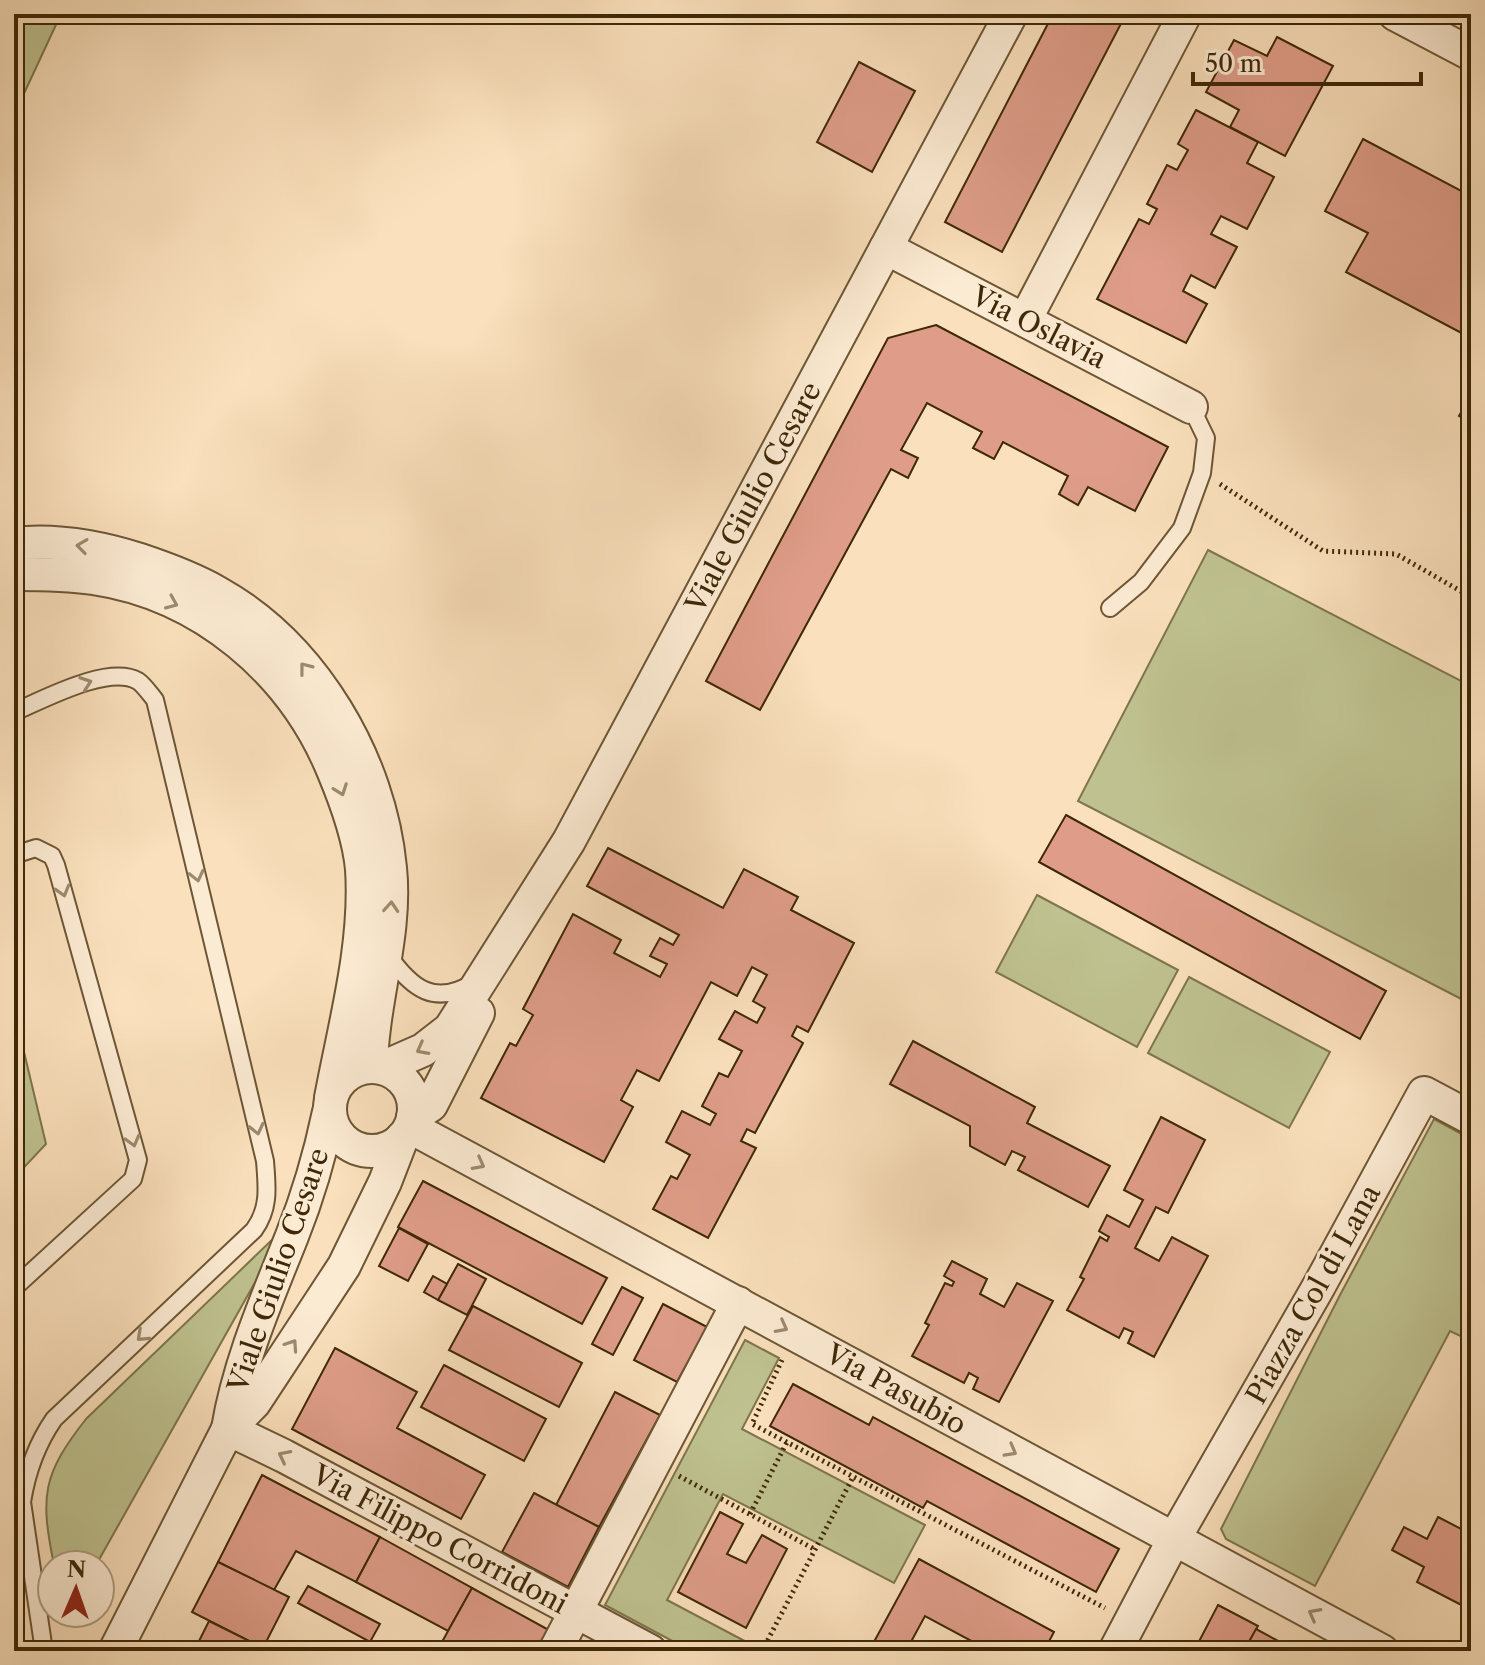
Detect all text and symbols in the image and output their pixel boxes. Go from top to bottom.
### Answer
scale bar [1193,36,1421,86]
text: 50 m [1205,49,1262,78]
street label: Via Oslavia [965,278,1112,376]
street label: Viale Giulio Cesare [677,376,828,619]
one-way arrow [75,538,88,555]
one-way arrow [163,593,178,609]
one-way arrow [300,662,314,677]
one-way arrow [78,676,92,692]
one-way arrow [331,782,347,796]
one-way arrow [188,869,205,883]
one-way arrow [54,883,71,897]
one-way arrow [383,900,400,913]
one-way arrow [416,1039,430,1054]
one-way arrow [248,1122,265,1136]
one-way arrow [124,1134,141,1148]
street label: Viale Giulio Cesare [220,1143,336,1398]
one-way arrow [471,1154,485,1169]
street label: Piazza Col di Lana [1239,1178,1387,1410]
one-way arrow [774,1317,788,1332]
one-way arrow [136,1327,151,1341]
street label: Via Pasubio [819,1336,972,1442]
one-way arrow [283,1339,298,1354]
one-way arrow [1002,1441,1017,1456]
one-way arrow [278,1451,293,1466]
street label: Via Filippo Corridoni [306,1457,574,1621]
north arrow [36,1549,116,1629]
text: N [67,1556,87,1583]
one-way arrow [1307,1609,1322,1624]

